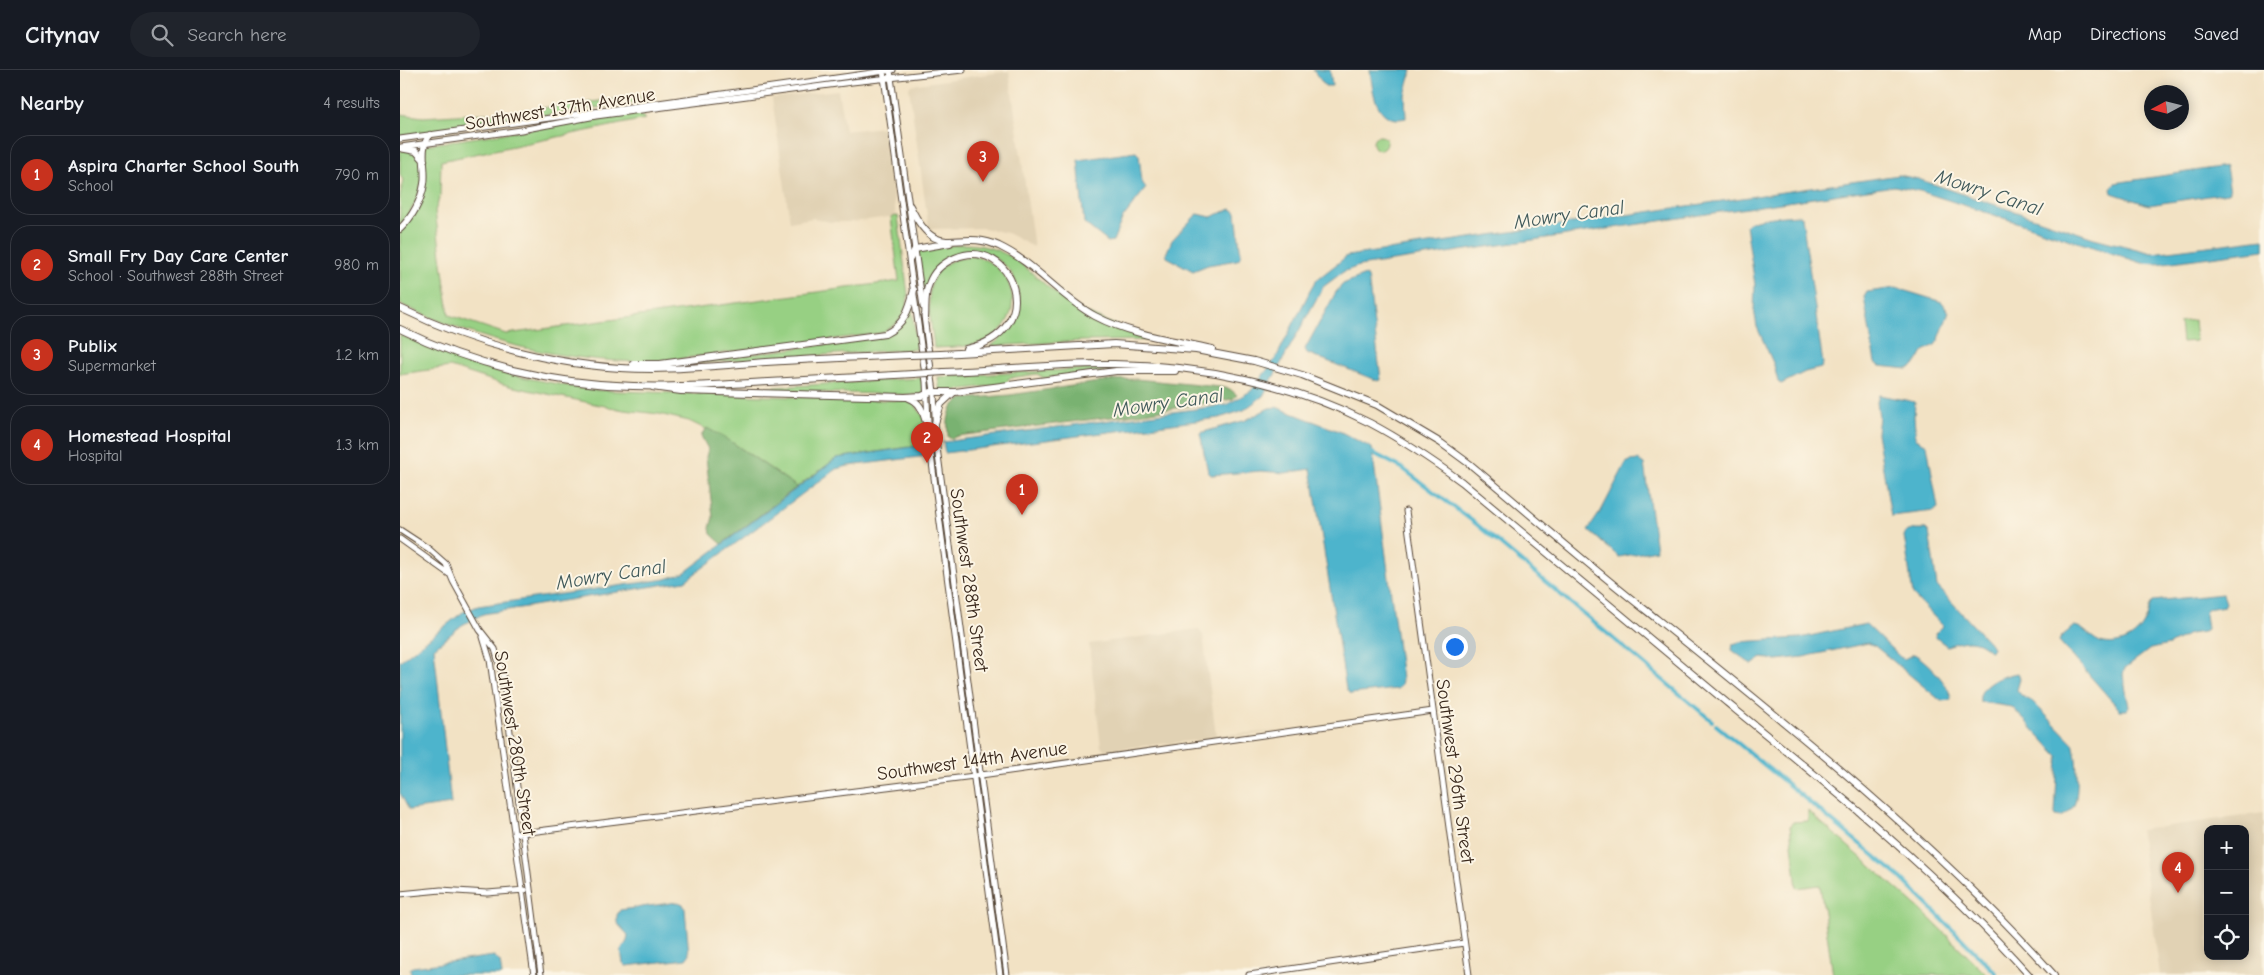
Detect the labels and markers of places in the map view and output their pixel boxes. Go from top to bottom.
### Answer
pin: 3 [967,141,999,182]
pin: 2 [911,422,943,463]
pin: 1 [1006,474,1038,515]
pin: 4 [2162,852,2194,893]

